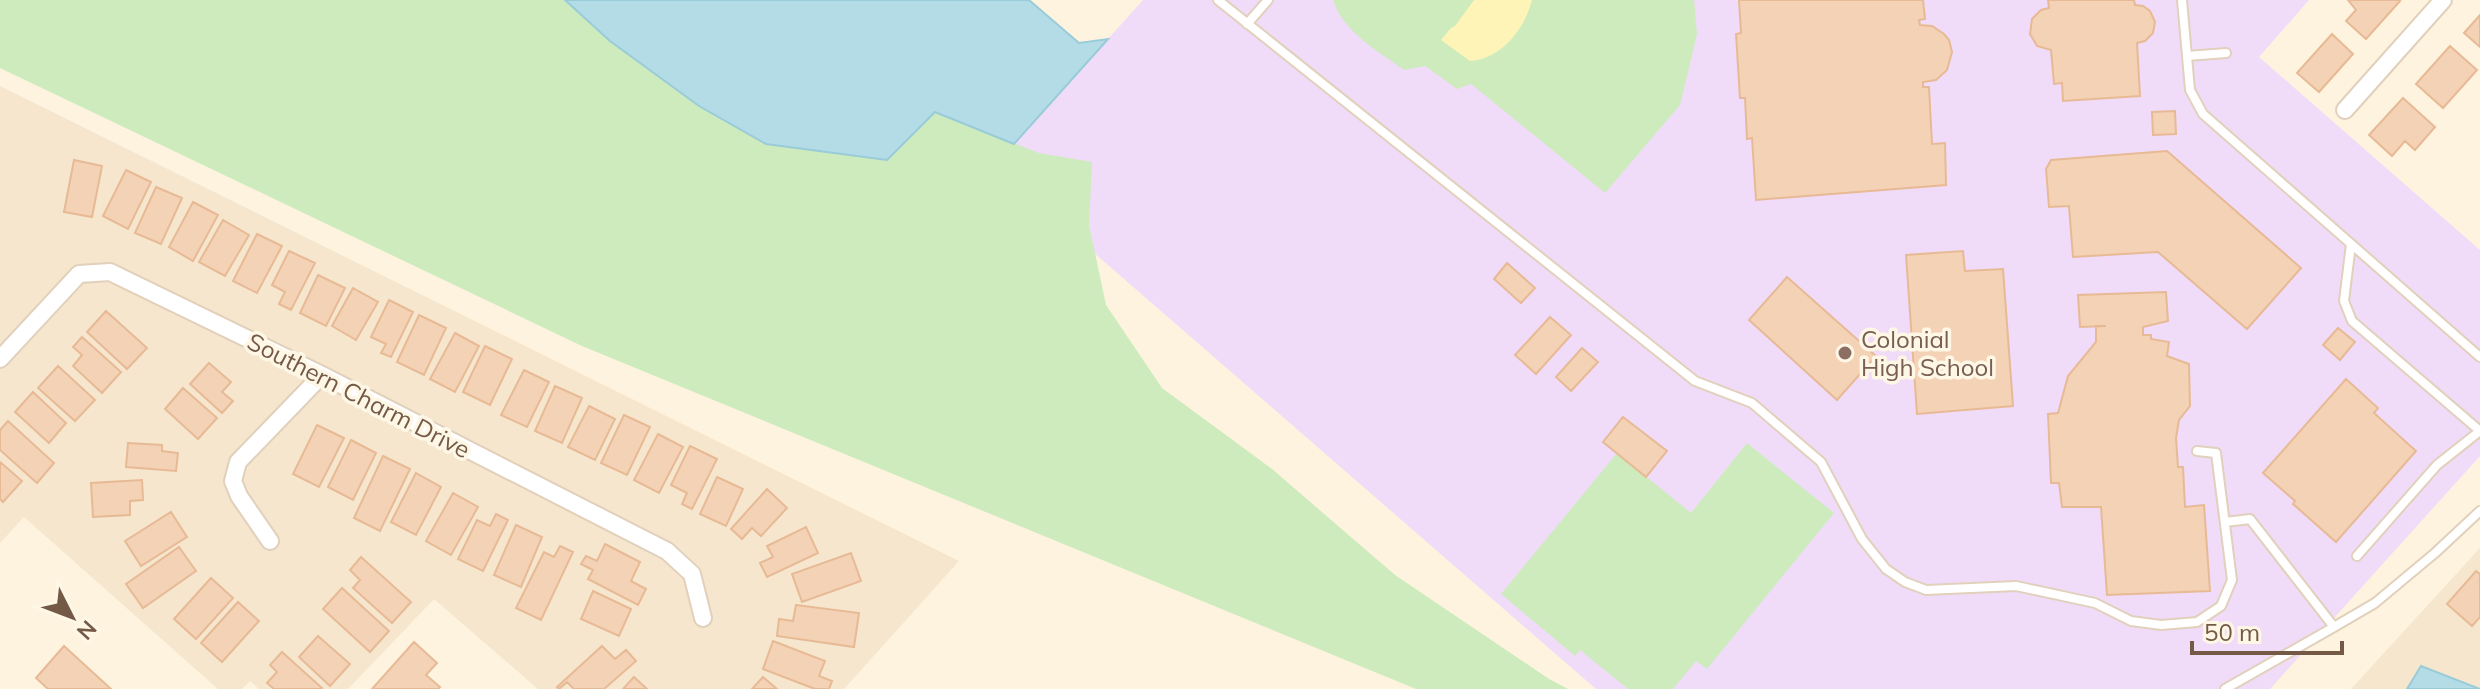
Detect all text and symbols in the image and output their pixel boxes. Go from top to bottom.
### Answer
place label: Colonial High School [1861,324,1994,382]
street label: Southern Charm Drive [243,326,475,464]
marker: Colonial High School [1836,344,1854,362]
north arrow [32,577,112,657]
scale bar [2192,605,2342,655]
text: N [71,615,103,646]
text: 50 m [2204,617,2260,647]

